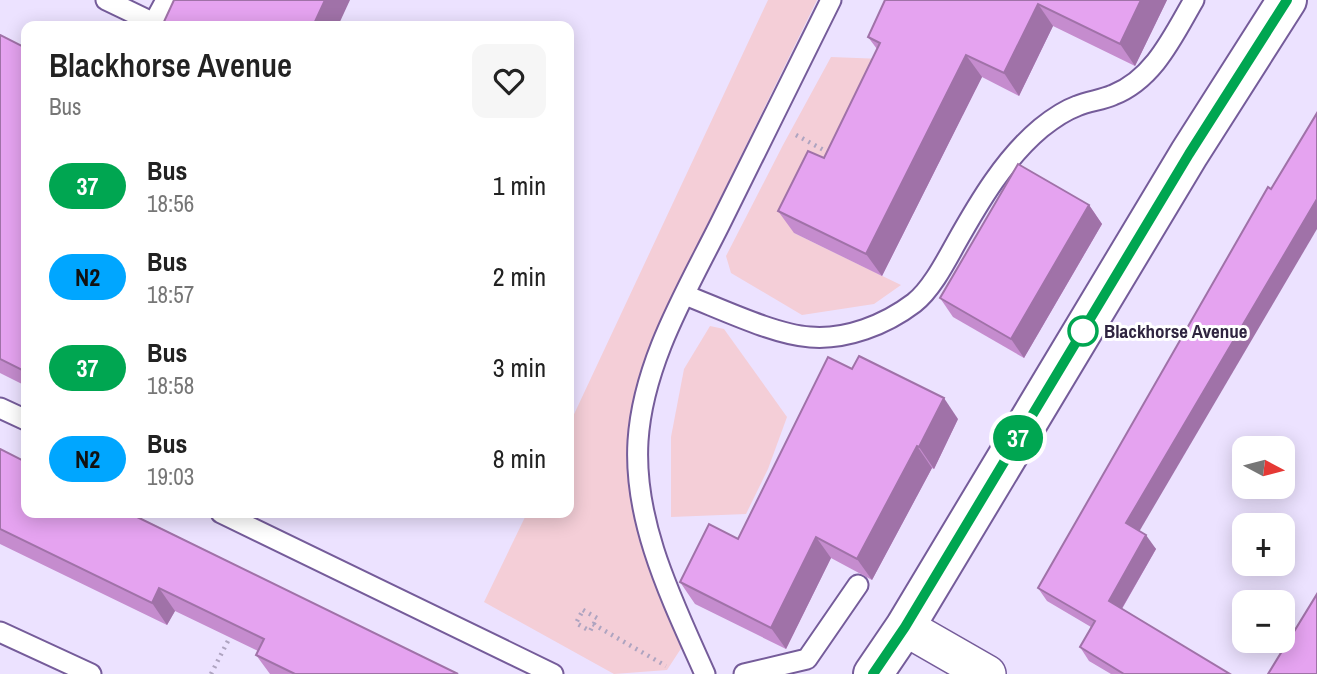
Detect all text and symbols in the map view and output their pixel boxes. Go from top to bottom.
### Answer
text: Blackhorse Avenue [49,43,292,87]
button: heart [472,44,546,118]
text: Bus [49,91,82,122]
text: Bus [147,153,187,188]
text: 1 min [493,168,546,203]
text: 37 [77,170,98,202]
text: 18:56 [147,188,194,219]
text: Bus [147,244,187,279]
text: 2 min [493,259,546,294]
text: N2 [75,261,100,293]
text: 18:57 [147,279,194,310]
marker: Blackhorse Avenue [1068,316,1098,346]
place label: Blackhorse Avenue [1104,318,1248,344]
text: Bus [147,335,187,370]
text: 3 min [493,350,546,385]
text: 37 [77,352,98,384]
text: 18:58 [147,370,194,401]
line badge: 37 [986,415,1050,461]
text: 37 [1007,422,1029,454]
text: Bus [147,426,187,461]
north arrow [1232,436,1295,499]
map controls [1232,436,1295,653]
text: 8 min [493,441,546,476]
text: N2 [75,443,100,475]
text: 19:03 [147,461,194,492]
button: + [1232,513,1295,576]
button: − [1232,590,1295,653]

